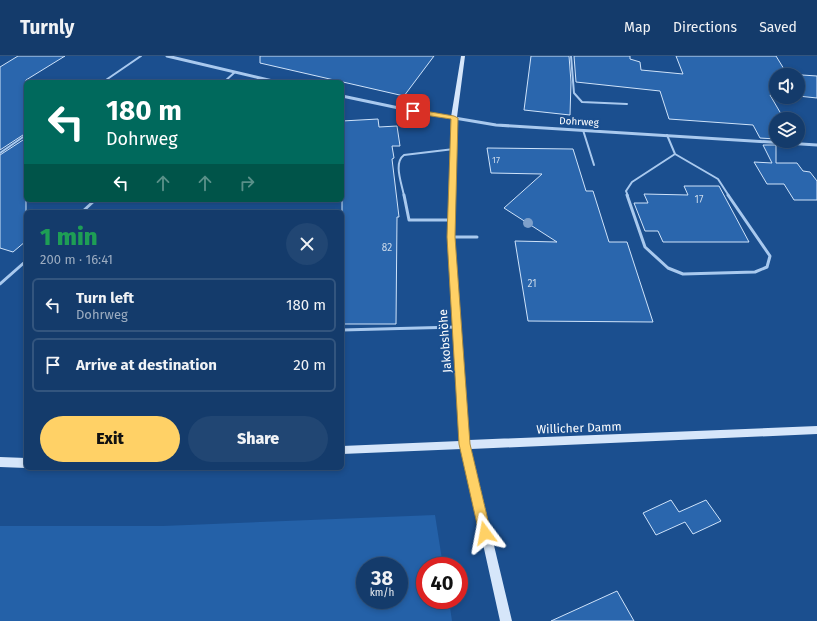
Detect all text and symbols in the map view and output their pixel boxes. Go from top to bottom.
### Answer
text: Turnly [20,16,74,39]
text: Map [624,19,651,36]
text: Directions [673,19,737,36]
text: Saved [759,19,797,36]
map controls [769,68,805,148]
button: sound [769,68,805,104]
text: 180 m [106,94,182,127]
pin [396,94,430,128]
icon: left [40,96,92,148]
icon: arrive [402,100,424,122]
button: layers [769,112,805,148]
street label: Dohrweg [559,115,600,129]
text: Dohrweg [106,128,178,150]
house number: 17 [492,155,500,165]
icon: left [110,172,132,194]
icon: ahead [152,172,174,194]
icon: ahead [194,172,216,194]
icon: right [236,172,258,194]
house number: 17 [695,194,704,206]
text: 1 min [40,223,98,251]
button: close [286,223,328,265]
house number: 82 [382,242,392,254]
text: 200 m · 16:41 [40,252,113,267]
house number: 21 [527,278,537,290]
text: Turn left [76,289,134,307]
icon: left [42,294,64,316]
text: 180 m [286,296,326,314]
text: Dohrweg [76,307,128,322]
street label: Jakobshöhe [436,309,454,373]
icon: arrive [42,354,64,376]
text: Arrive at destination [76,356,217,374]
text: 20 m [293,356,326,374]
button: Exit [40,416,180,462]
button: Share [188,416,328,462]
street label: Willicher Damm [536,420,622,436]
position arrow [464,512,506,554]
speed limit sign: 40 [416,557,468,609]
text: 38 [371,566,393,590]
text: km/h [370,587,394,599]

